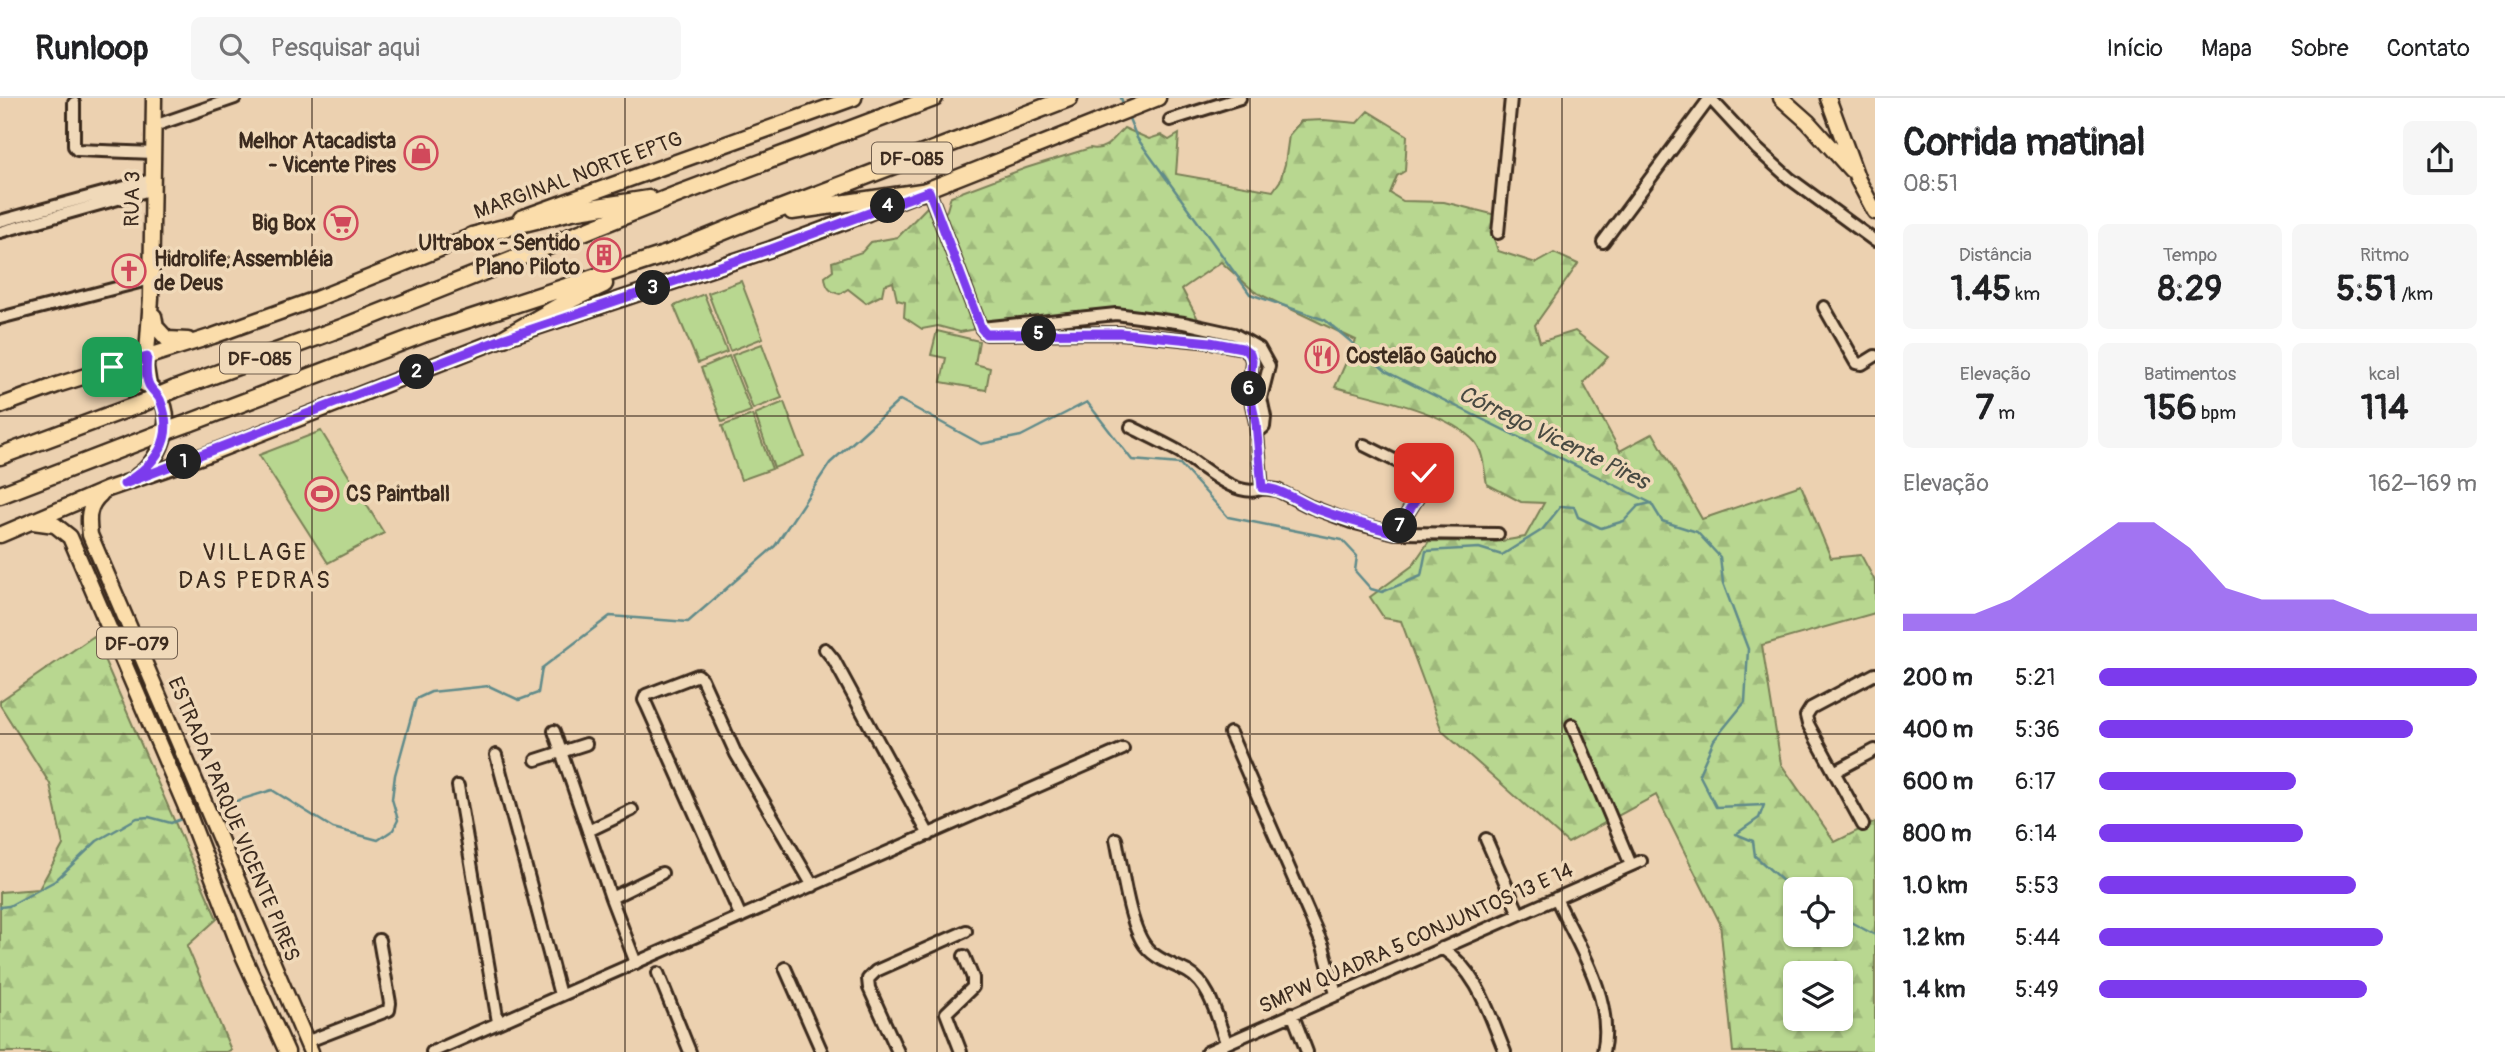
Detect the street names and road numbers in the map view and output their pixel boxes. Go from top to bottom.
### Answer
street label: MARGINAL NORTE EPTG [470,125,686,226]
road number: DF-085 [872,142,952,174]
street label: RUA 3 [119,171,146,227]
road number: DF-085 [220,342,300,374]
road number: DF-079 [97,628,177,658]
street label: ESTRADA PARQUE VICENTE PIRES [161,673,306,965]
street label: SMPW QUADRA 5 CONJUNTOS 13 E 14 [1255,857,1578,1020]

